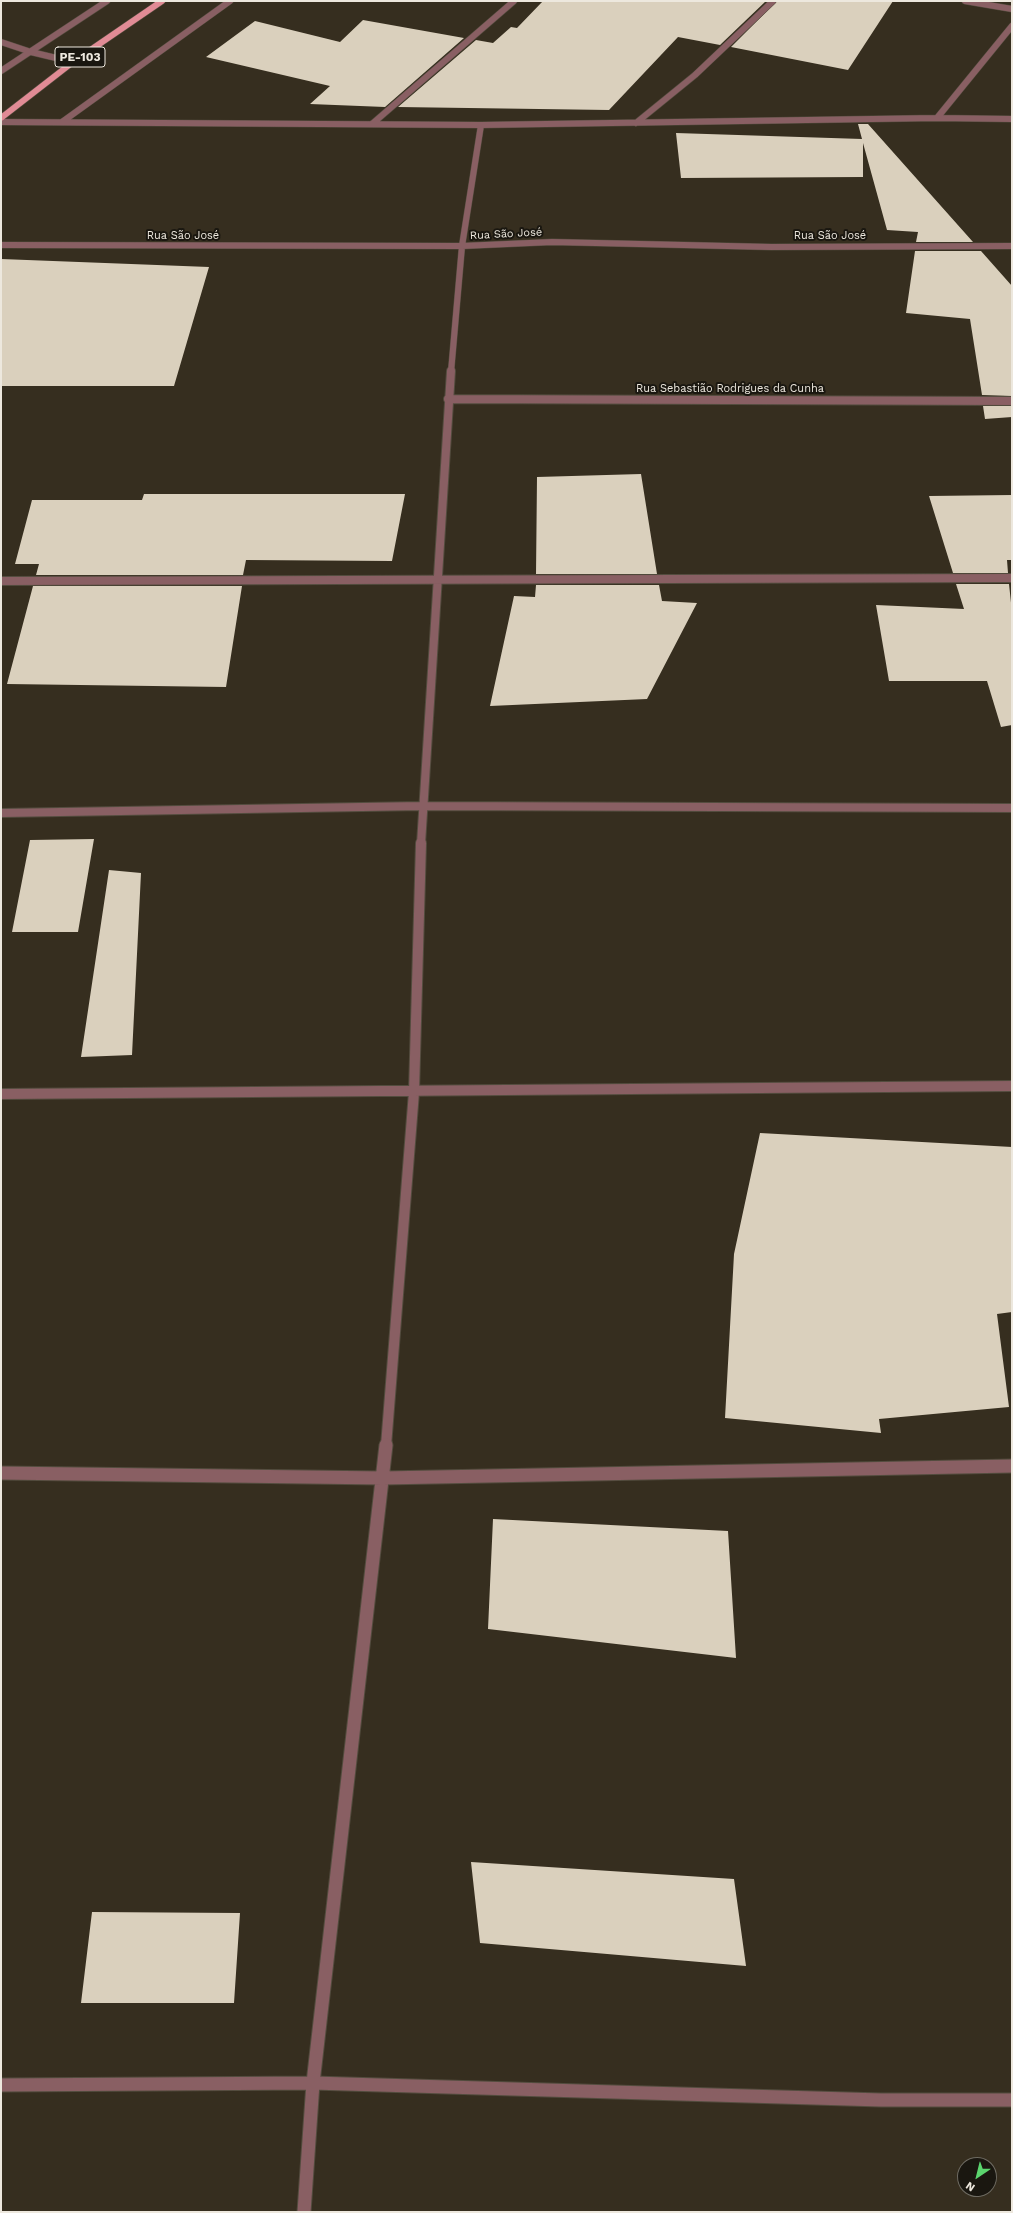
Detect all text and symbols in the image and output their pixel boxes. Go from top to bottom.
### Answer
road number: PE-103 [55,47,105,67]
street label: Rua São José [470,226,542,242]
street label: Rua São José [147,229,219,243]
street label: Rua São José [794,229,866,243]
street label: Rua Sebastião Rodrigues da Cunha [636,382,824,396]
north arrow [957,2157,997,2197]
text: N [963,2179,977,2194]

